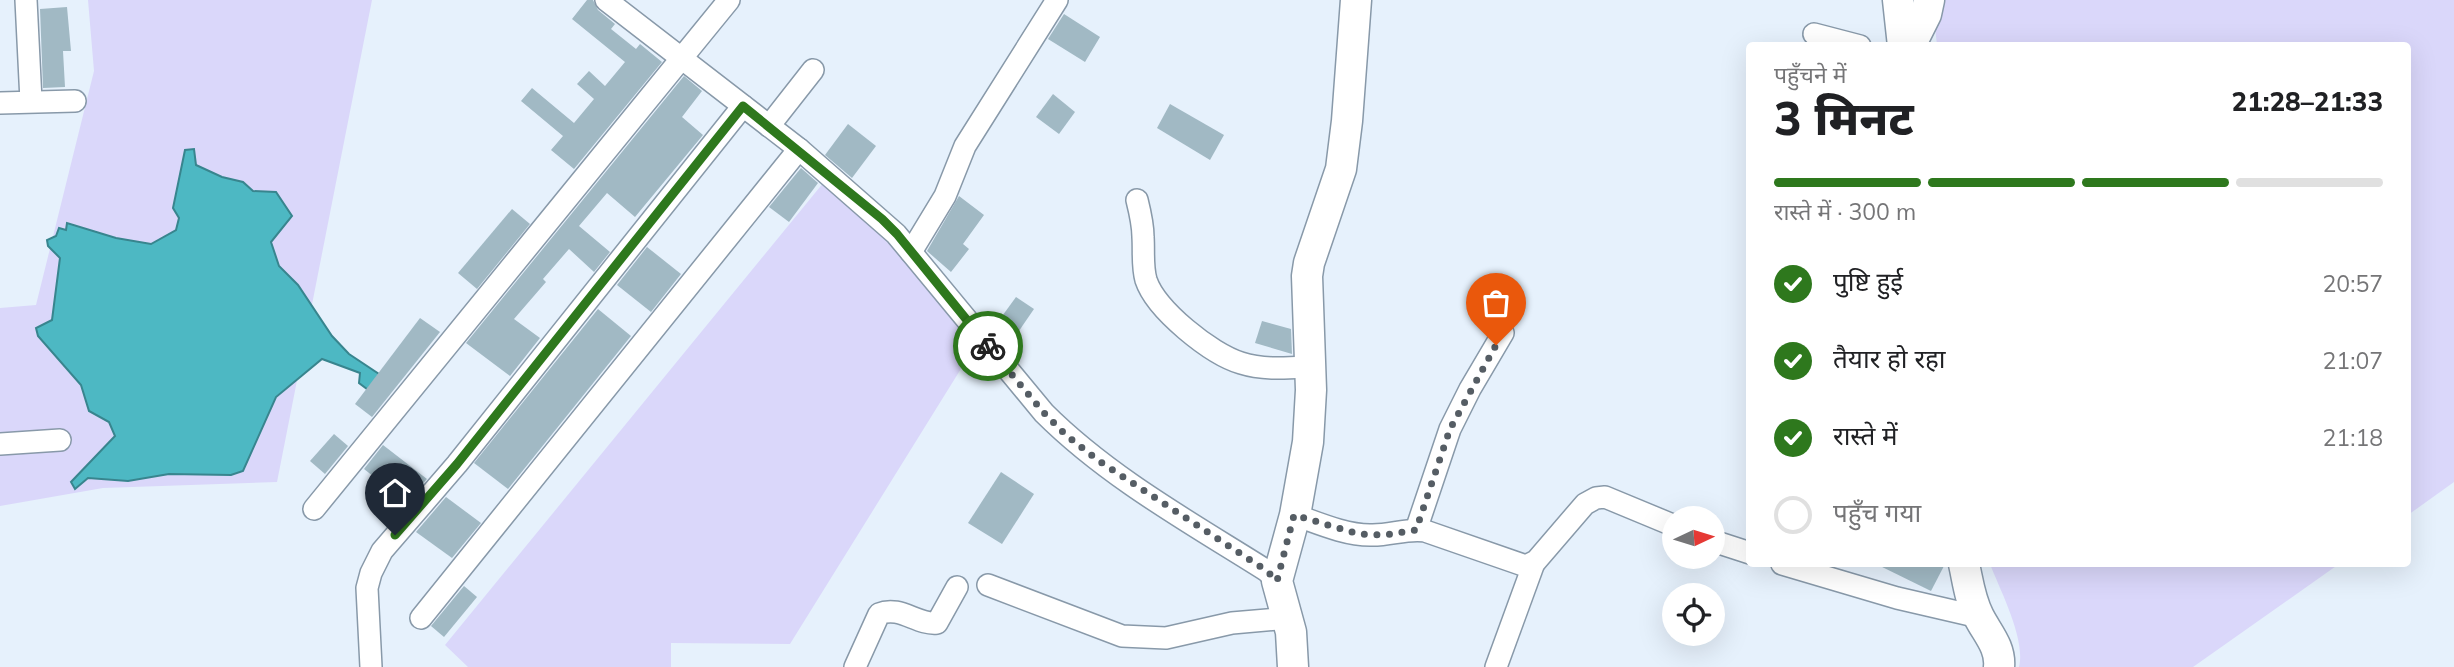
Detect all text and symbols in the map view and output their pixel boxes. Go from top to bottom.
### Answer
text: पहुँचने में [1774,60,1846,89]
text: 21:28–21:33 [2232,85,2383,118]
text: 3 मिनट [1774,89,1914,147]
text: रास्ते में · 300 m [1774,197,1916,226]
icon: check [1774,265,1812,303]
text: पुष्टि हुई [1833,265,1903,298]
text: 20:57 [2323,269,2383,298]
pin [1466,273,1526,345]
icon: bag [1477,284,1515,322]
courier [953,311,1023,381]
icon: bike [969,327,1007,365]
icon: check [1774,342,1812,380]
text: तैयार हो रहा [1833,342,1946,375]
text: 21:07 [2323,346,2383,375]
icon: check [1774,419,1812,457]
text: रास्ते में [1833,419,1898,452]
text: 21:18 [2323,423,2383,452]
pin [365,463,425,535]
icon: home [376,474,414,512]
text: पहुँच गया [1833,496,1921,529]
north arrow [1662,506,1726,569]
map controls [1662,506,1725,646]
button: locate [1662,583,1725,646]

